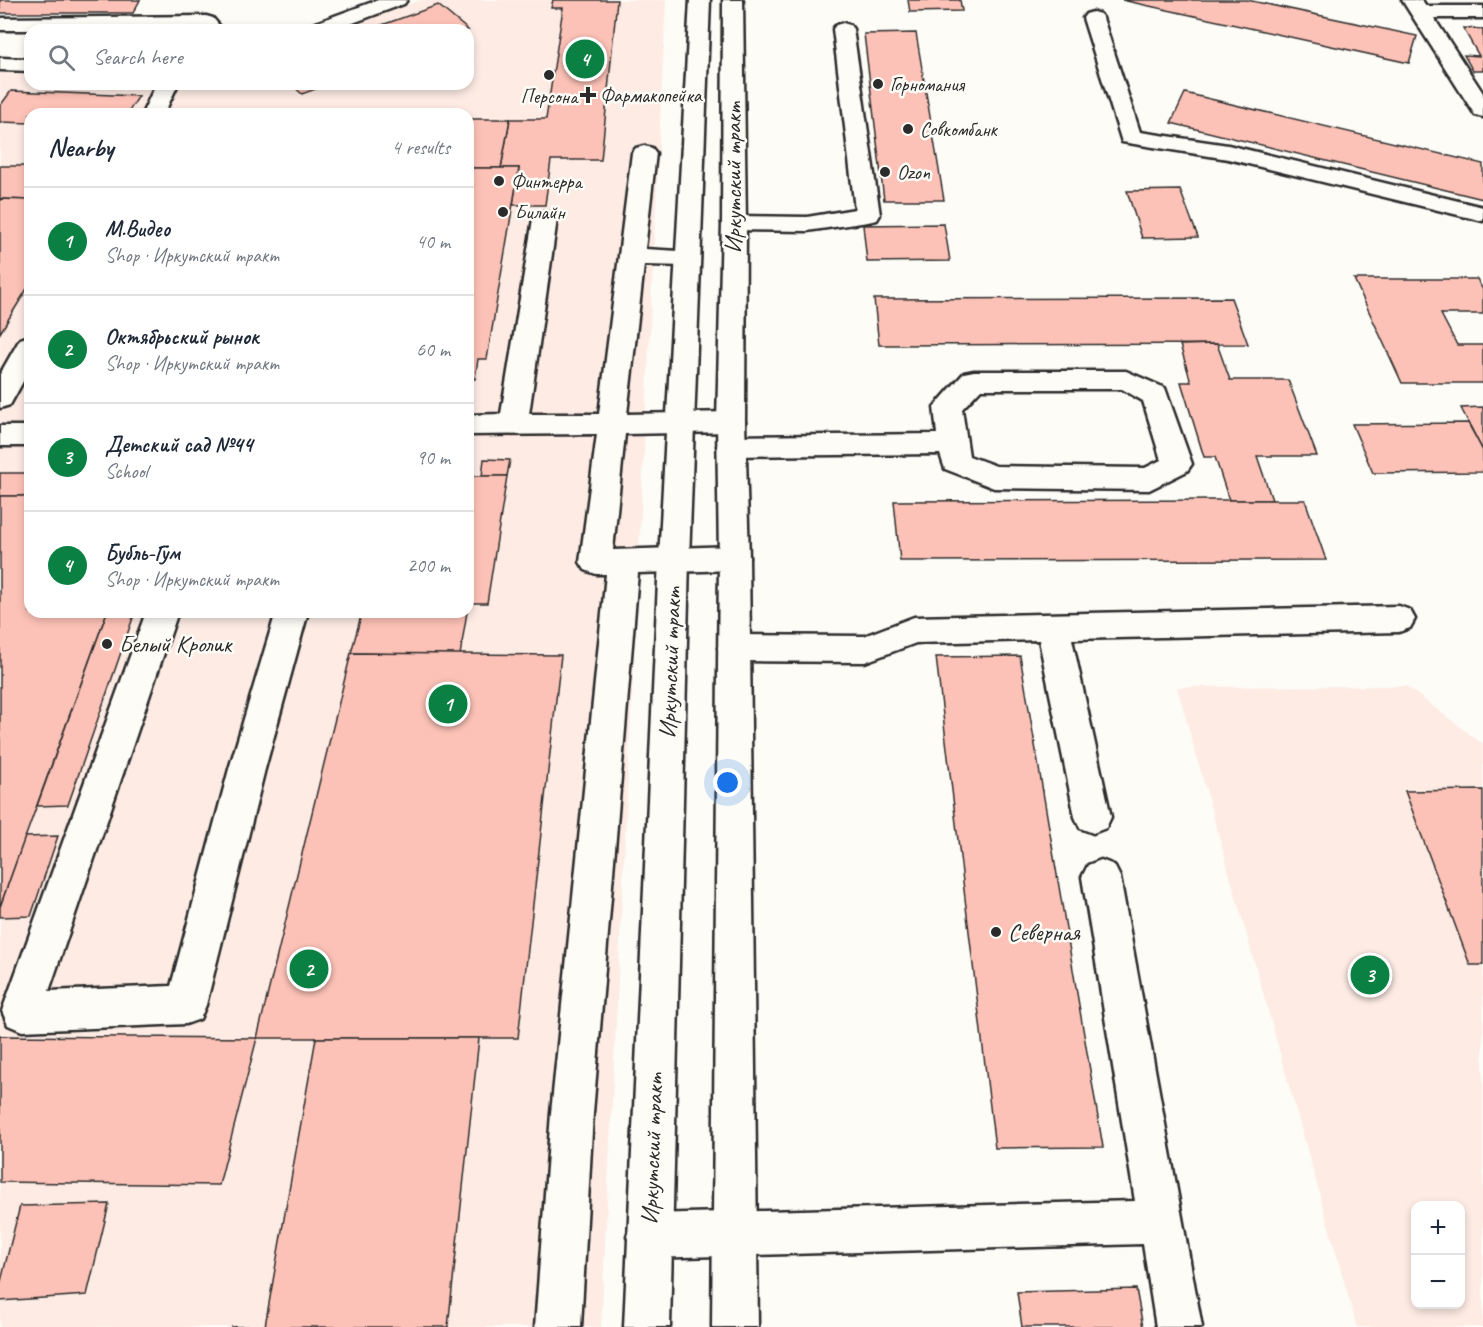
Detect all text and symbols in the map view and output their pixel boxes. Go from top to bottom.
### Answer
search box [24,24,474,90]
pin: 4 [566,36,604,82]
icon: search [45,41,78,74]
text: Search here [93,43,183,71]
marker: Персона [542,68,556,82]
place label: Горномания [890,72,966,97]
marker: Горномания [871,77,885,91]
place label: Фармакопейка [600,83,703,108]
place label: Персона [521,84,579,109]
marker: Фармакопейка [581,88,595,102]
street label: Иркутский тракт [718,101,748,254]
place label: Совкомбанк [920,117,998,142]
marker: Совкомбанк [901,122,915,136]
text: Nearby [48,131,113,164]
text: 4 results [391,135,450,160]
place label: Ozon [897,160,931,185]
marker: Ozon [878,165,892,179]
place label: Финтерра [511,169,584,194]
marker: Финтерра [492,174,506,188]
place label: Билайн [515,200,567,225]
marker: Билайн [496,205,510,219]
text: М.Видео [105,215,170,243]
text: 1 [63,229,72,254]
text: 40 m [416,229,450,254]
text: Shop · Иркутский тракт [105,243,278,268]
text: Октябрьский рынок [105,323,259,351]
text: 2 [63,337,72,362]
text: 60 m [416,337,450,362]
text: Shop · Иркутский тракт [105,351,278,376]
text: Детский сад №44 [105,431,253,459]
text: 3 [63,445,72,470]
text: 90 m [416,445,450,470]
text: School [105,459,148,484]
text: Бубль-Гум [105,539,180,567]
text: 4 [63,553,72,578]
text: 200 m [407,553,450,578]
text: Shop · Иркутский тракт [105,567,278,592]
street label: Иркутский тракт [652,585,688,739]
place label: Белый Кролик [119,629,234,659]
marker: Белый Кролик [100,637,114,651]
pin: 1 [428,682,468,726]
your location [713,768,742,797]
place label: Северная [1008,917,1081,947]
marker: Северная [989,925,1003,939]
pin: 2 [290,946,328,992]
pin: 3 [1350,952,1390,998]
street label: Иркутский тракт [634,1071,670,1225]
map controls [1411,1201,1465,1309]
button: + [1411,1201,1465,1255]
button: − [1411,1255,1465,1309]

